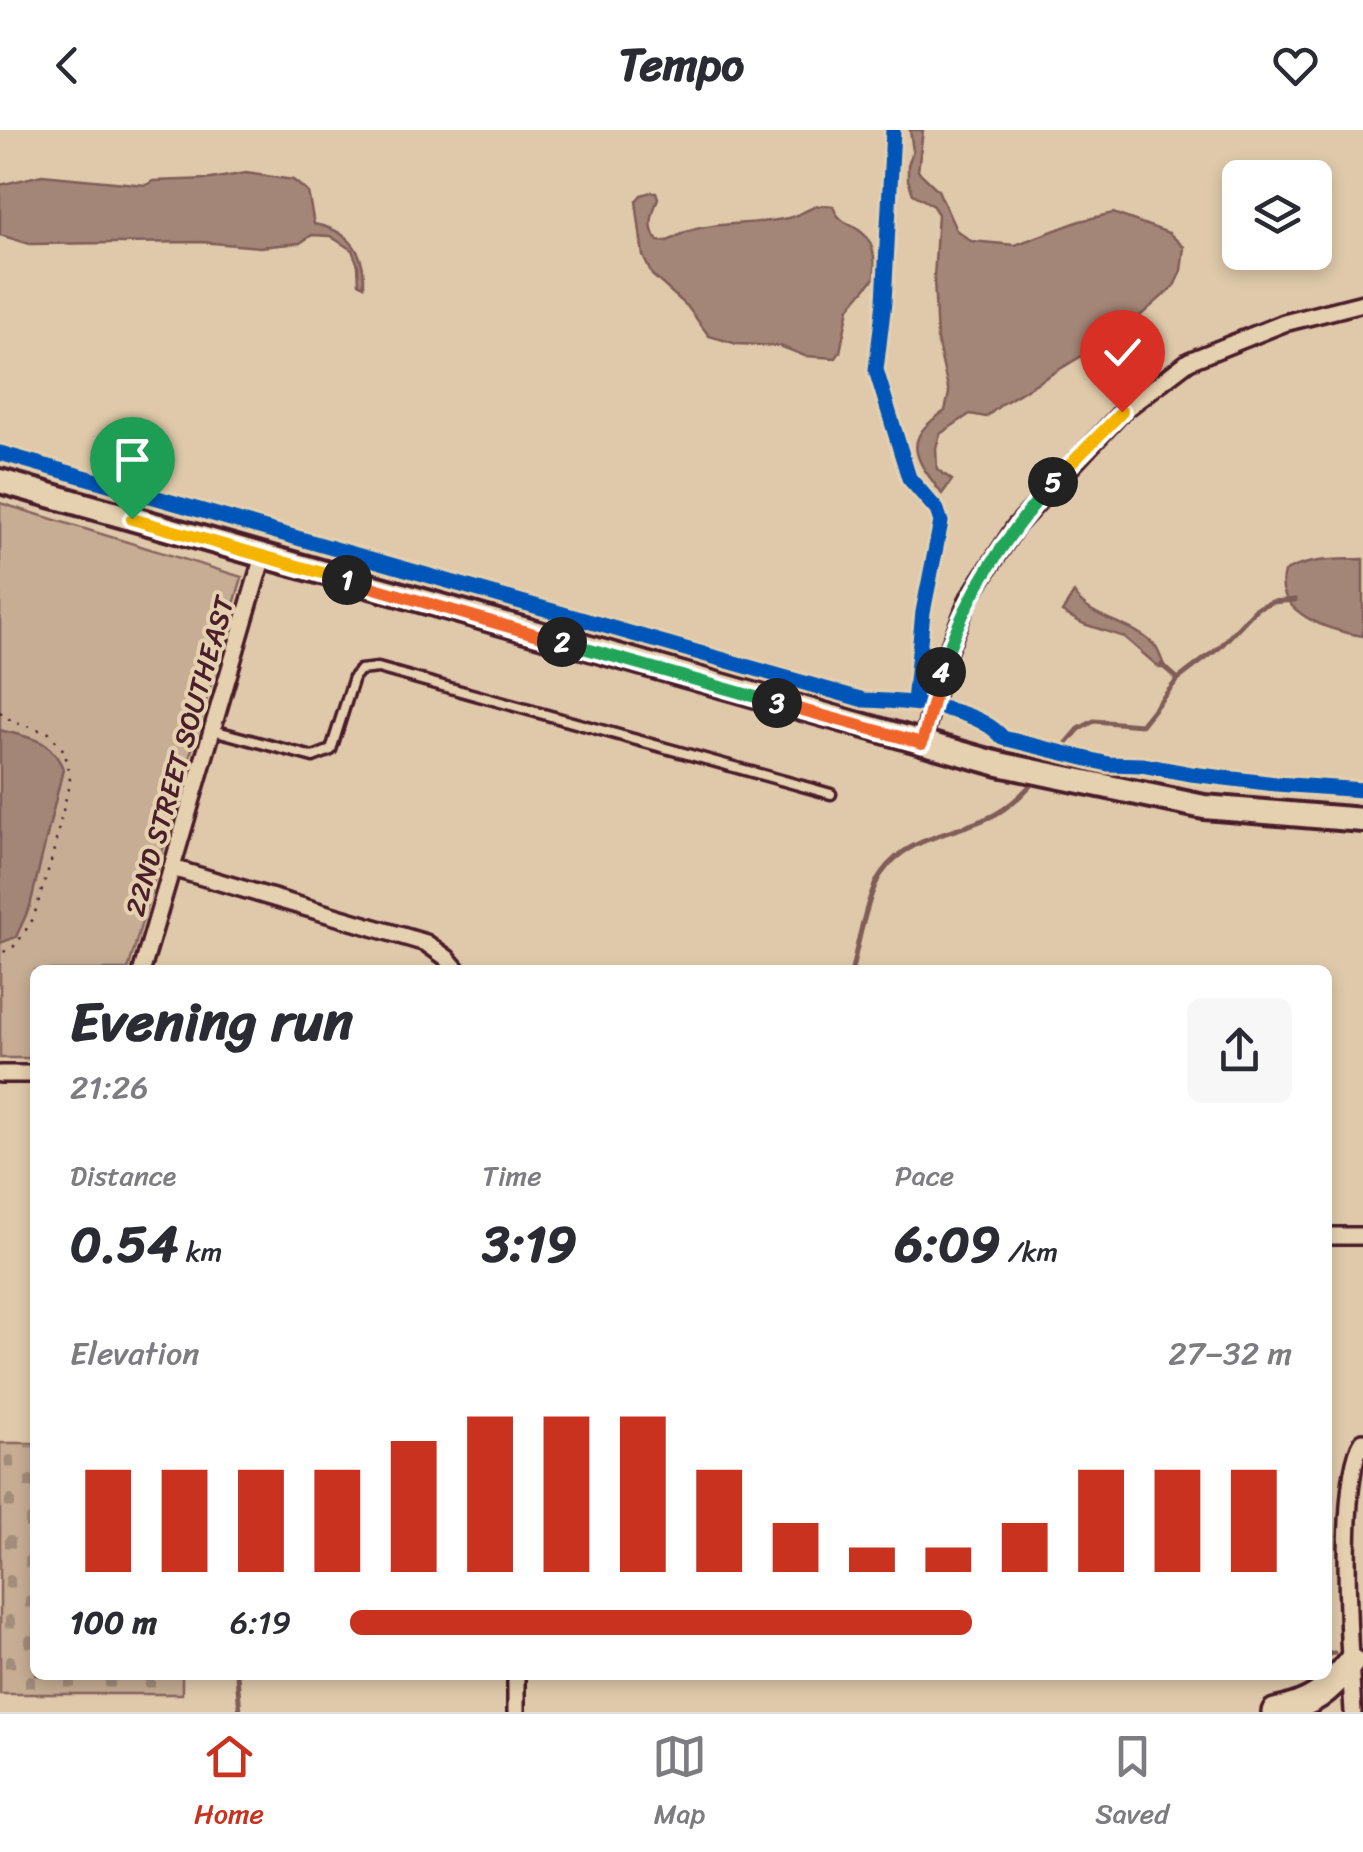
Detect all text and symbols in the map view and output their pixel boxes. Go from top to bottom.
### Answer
text: Tempo [619,25,744,105]
icon: back [40,38,95,93]
icon: heart [1268,38,1323,93]
map controls [1222,160,1332,270]
button: layers [1222,160,1332,270]
pin [1080,310,1165,413]
icon: check [1095,325,1150,380]
pin [90,417,175,520]
icon: arrive [105,432,160,487]
pin: 5 [1028,457,1078,507]
text: 5 [1044,457,1062,506]
pin: 1 [322,555,372,605]
text: 1 [341,555,353,604]
street label: 22ND STREET SOUTHEAST [110,588,249,922]
pin: 2 [537,617,587,667]
text: 2 [554,617,570,666]
pin: 4 [916,647,966,697]
text: 4 [932,647,950,696]
pin: 3 [752,678,802,728]
text: 3 [769,678,785,727]
text: Evening run [70,973,353,1070]
button: share [1187,998,1292,1103]
text: 21:26 [70,1059,149,1116]
text: Distance [70,1151,176,1200]
text: Time [482,1151,542,1200]
text: Pace [895,1151,954,1200]
text: 0.54 [70,1200,179,1289]
text: 3:19 [482,1200,577,1289]
text: 6:09 [895,1200,1000,1289]
text: km [179,1227,222,1276]
text: /km [1000,1227,1058,1276]
text: Elevation [70,1325,200,1382]
text: 27–32 m [1168,1325,1292,1382]
text: 100 m [70,1594,157,1651]
text: 6:19 [230,1594,291,1651]
tab: Home [194,1729,264,1838]
tab: Map [652,1729,707,1838]
tab: Saved [1095,1729,1169,1838]

